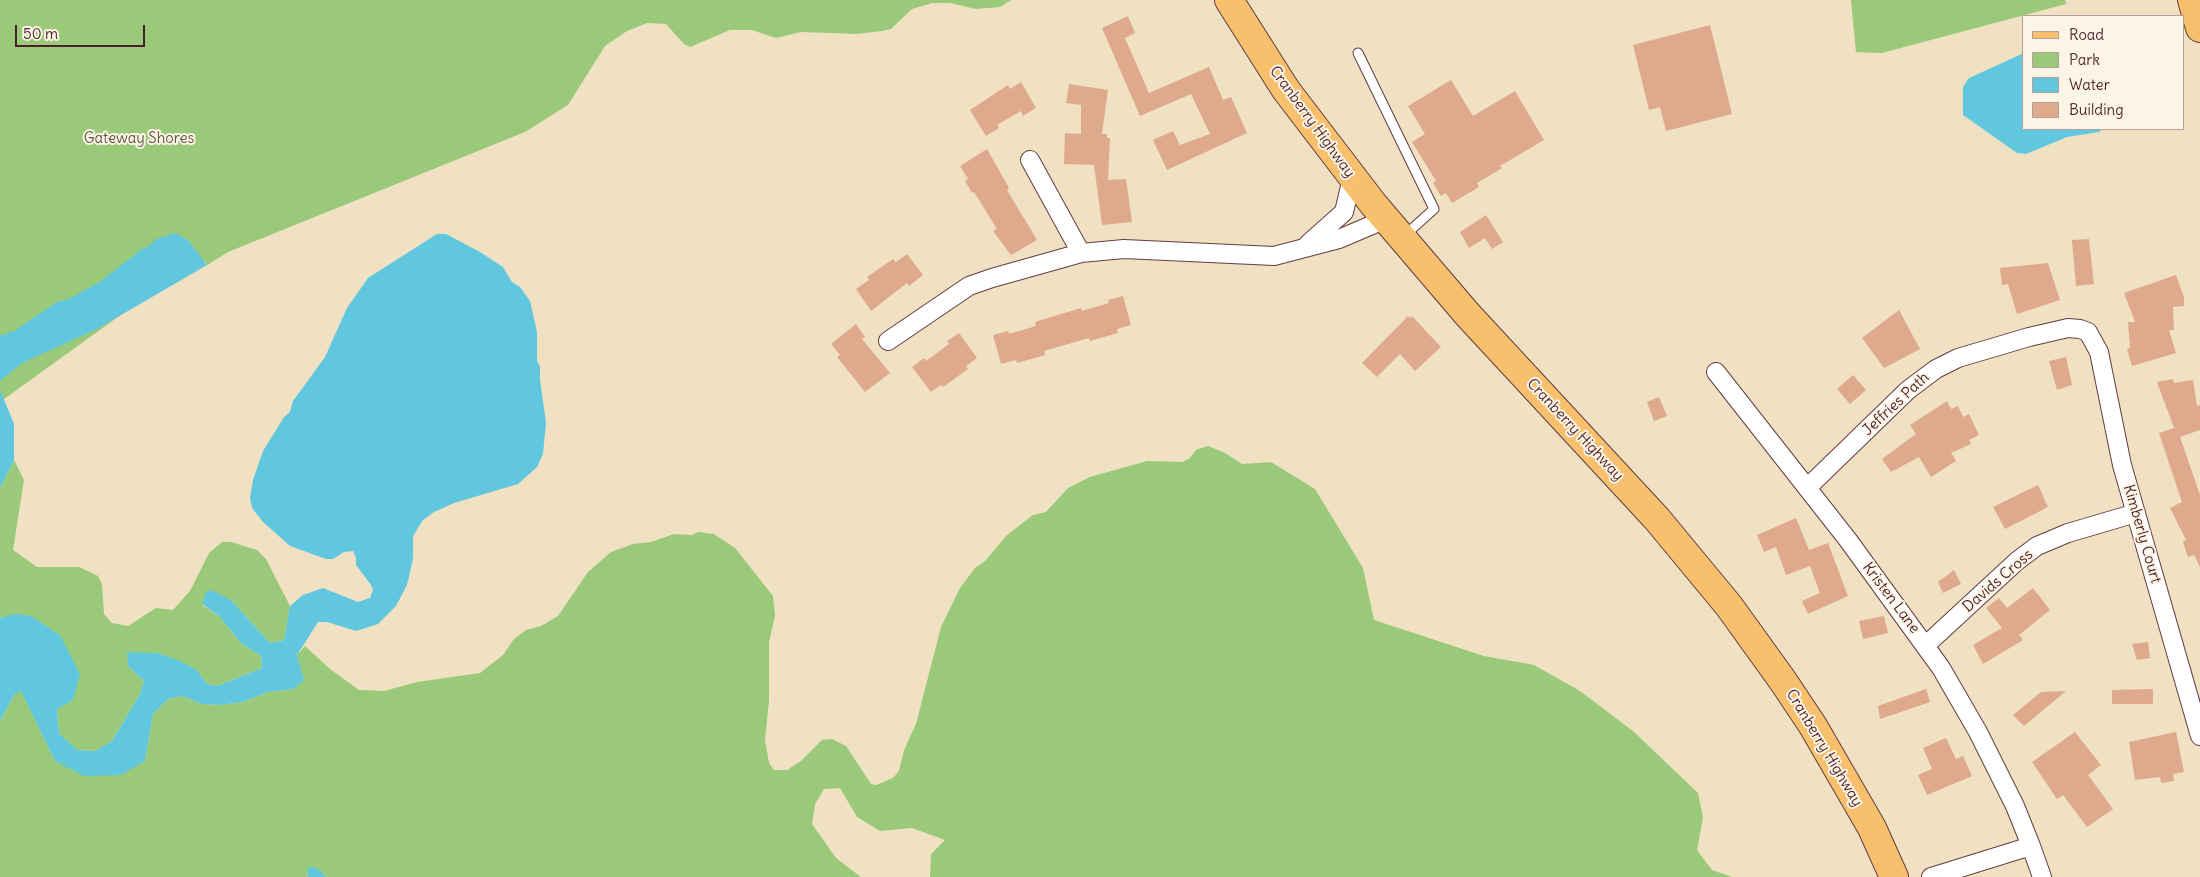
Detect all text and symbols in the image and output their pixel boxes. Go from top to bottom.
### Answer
scale bar [18,15,148,47]
legend [2022,15,2185,130]
text: 50 m [23,24,58,43]
text: Road [2069,25,2104,44]
text: Park [2069,50,2100,69]
street label: Cranberry Highway [1265,63,1359,181]
text: Water [2069,75,2110,94]
text: Building [2069,100,2124,119]
park label: Gateway Shores [84,130,194,148]
street label: Jeffries Path [1859,369,1933,439]
street label: Cranberry Highway [1523,375,1627,485]
street label: Kimberly Court [2119,483,2165,585]
street label: Davids Cross [1959,546,2037,616]
street label: Kristen Lane [1858,559,1924,637]
street label: Cranberry Highway [1782,686,1866,810]

